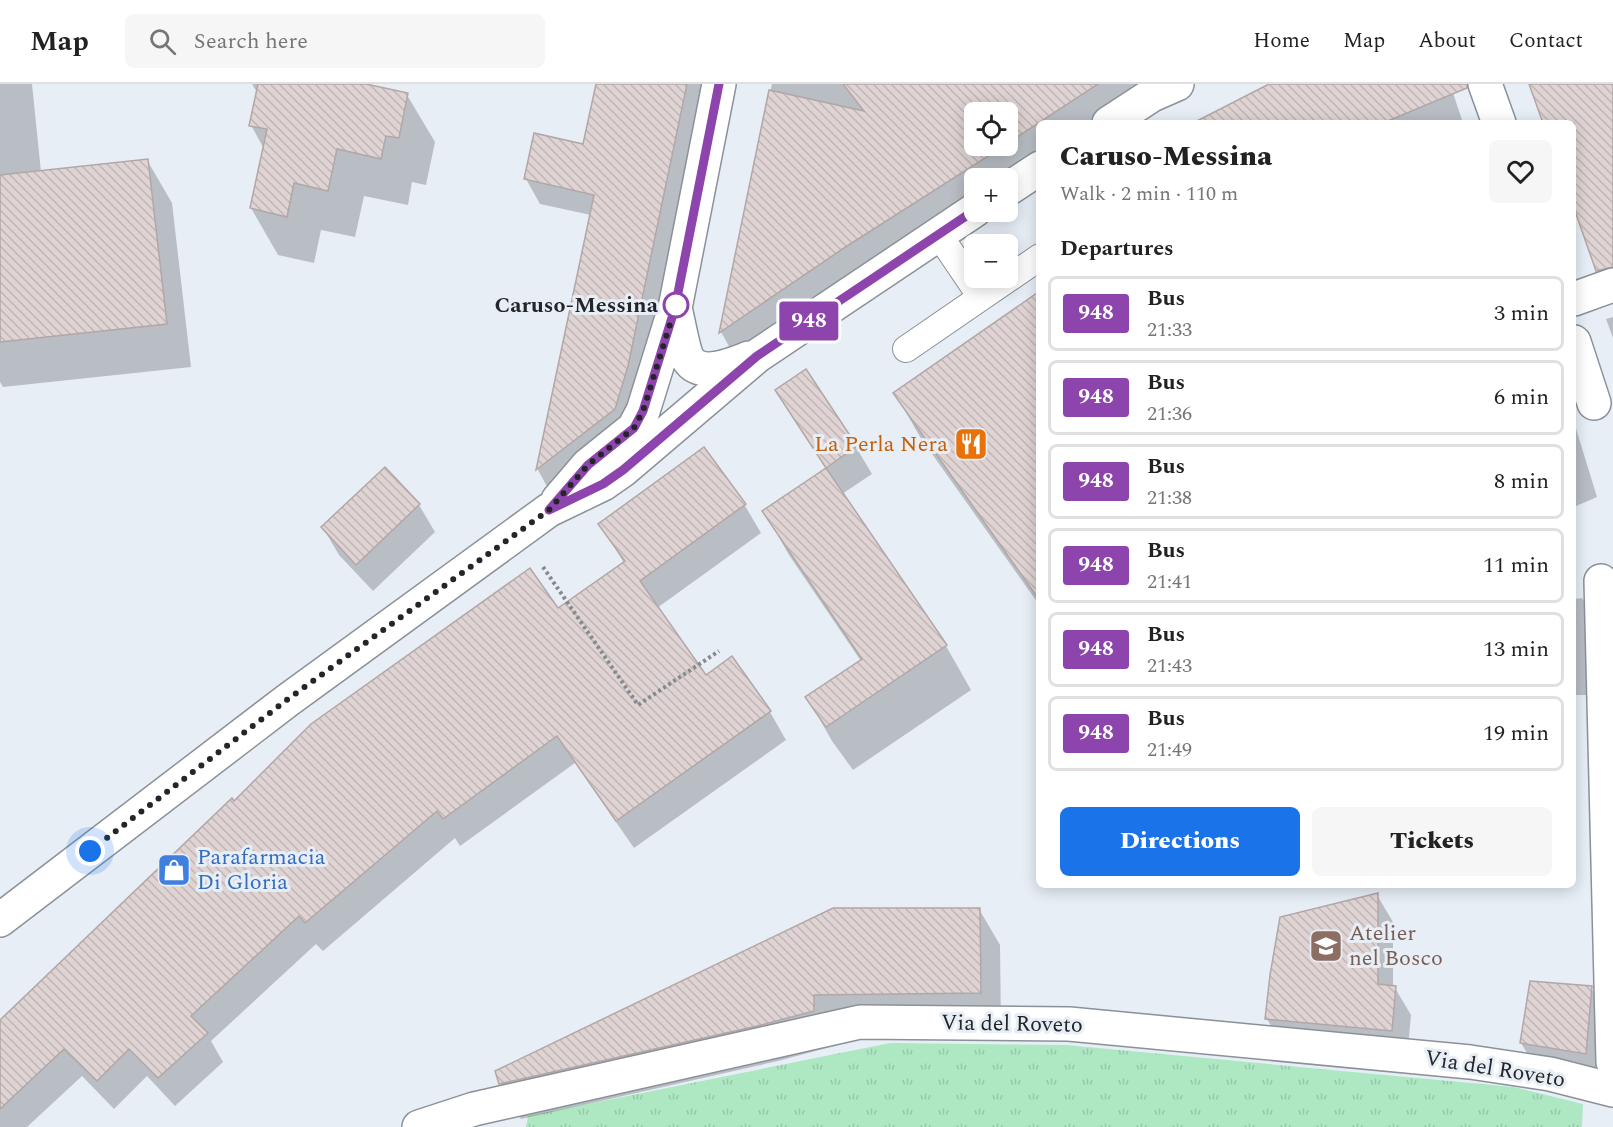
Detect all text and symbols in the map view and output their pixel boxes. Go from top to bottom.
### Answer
search box [125,14,545,68]
text: Map [30,20,89,63]
icon: search [146,25,179,58]
text: Search here [194,25,308,58]
text: Home [1253,25,1310,57]
text: Map [1343,25,1385,57]
text: About [1418,25,1476,57]
text: Contact [1509,25,1583,57]
map controls [964,102,1018,288]
button: locate [964,102,1018,156]
text: Caruso-Messina [1060,135,1272,178]
button: heart [1489,140,1552,203]
button: + [964,168,1018,222]
text: Walk · 2 min · 110 m [1060,179,1238,209]
text: Departures [1060,232,1174,265]
button: − [964,234,1018,288]
text: Bus [1147,282,1185,315]
place label: Caruso-Messina [495,289,659,322]
marker: Caruso-Messina [663,292,689,318]
text: 948 [1078,297,1114,329]
text: 3 min [1494,297,1549,330]
line badge: 948 [774,302,844,340]
text: 948 [791,305,827,337]
text: 21:33 [1147,315,1192,345]
text: Bus [1147,366,1185,399]
text: 948 [1078,381,1114,413]
text: 6 min [1494,381,1549,414]
text: 21:36 [1147,399,1192,429]
restaurant icon: La Perla Nera [953,426,989,462]
place label: La Perla Nera [814,428,948,461]
text: Bus [1147,450,1185,483]
text: 948 [1078,465,1114,497]
text: 8 min [1494,465,1549,498]
text: 21:38 [1147,483,1192,513]
text: Bus [1147,534,1185,567]
text: 948 [1078,549,1114,581]
text: 11 min [1483,549,1549,582]
text: 21:41 [1147,567,1192,597]
text: Bus [1147,618,1185,651]
text: 948 [1078,633,1114,665]
text: 13 min [1483,633,1549,666]
text: 21:43 [1147,651,1192,681]
text: Bus [1147,702,1185,735]
text: 948 [1078,717,1114,749]
text: 19 min [1483,717,1549,750]
text: 21:49 [1147,735,1192,765]
button: Directions [1060,807,1300,876]
button: Tickets [1312,807,1552,876]
your location [75,836,105,866]
place label: Parafarmacia Di Gloria [197,841,326,899]
shop icon: Parafarmacia Di Gloria [156,852,192,888]
place label: Atelier nel Bosco [1349,917,1443,975]
school or university icon: Atelier nel Bosco [1308,928,1344,964]
street label: Via del Roveto [941,1006,1083,1042]
street label: Via del Roveto [1422,1042,1568,1096]

